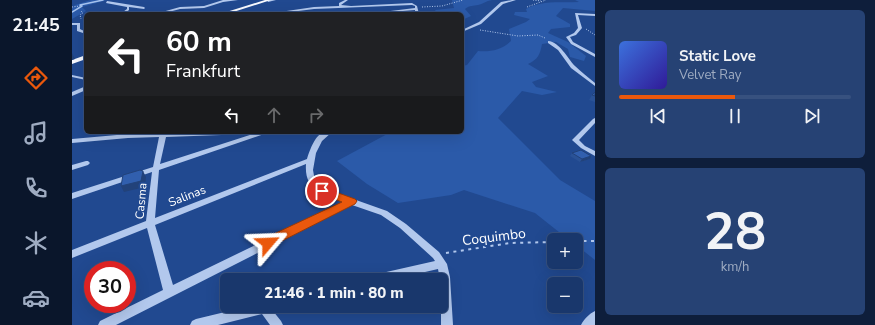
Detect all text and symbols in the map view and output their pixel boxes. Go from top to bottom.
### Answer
text: 21:45 [12,13,60,37]
text: 60 m [166,23,232,61]
icon: left [100,28,152,80]
text: Static Love [679,46,756,66]
text: Frankfurt [166,59,240,83]
icon: directions [22,64,50,92]
text: Velvet Ray [679,66,741,84]
icon: left [221,104,243,126]
icon: ahead [263,104,285,126]
icon: right [305,104,327,126]
icon: previous [647,105,669,127]
icon: pause [724,105,746,127]
icon: next [801,105,823,127]
icon: music [22,119,50,147]
icon: phone [22,174,50,202]
pin [305,174,339,208]
icon: arrive [311,180,333,202]
street label: Salinas [166,181,208,210]
street label: Casma [131,182,151,220]
text: 28 [704,196,766,267]
position arrow [247,222,289,264]
street label: Coquimbo [461,224,527,250]
icon: climate [22,229,50,257]
map controls [547,233,583,313]
button: + [547,233,583,269]
text: km/h [721,258,749,276]
speed limit sign: 30 [84,261,136,313]
button: − [547,277,583,313]
text: 21:46 · 1 min · 80 m [264,283,404,303]
icon: car [22,284,50,312]

